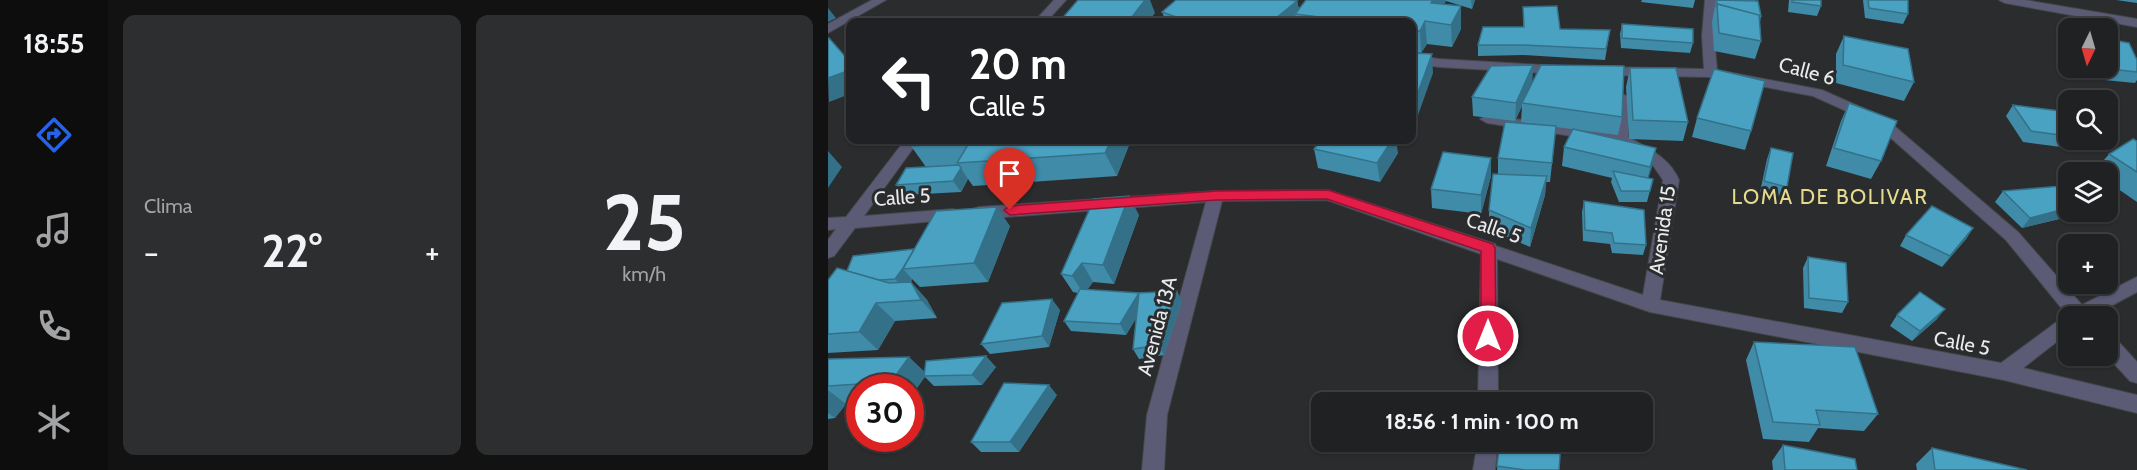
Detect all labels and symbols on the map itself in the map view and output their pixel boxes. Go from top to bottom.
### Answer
north arrow [2058,18,2118,78]
street label: Calle 6 [1776,52,1838,90]
pin [984,148,1035,210]
street label: Calle 5 [873,183,931,211]
street label: Avenida 15 [1644,184,1680,276]
district label: LOMA DE BOLIVAR [1732,184,1928,209]
street label: Calle 5 [1463,207,1525,249]
street label: Avenida 13A [1132,273,1182,378]
position arrow [1456,304,1520,368]
street label: Calle 5 [1932,326,1992,360]
speed limit sign: 30 [846,374,924,452]

